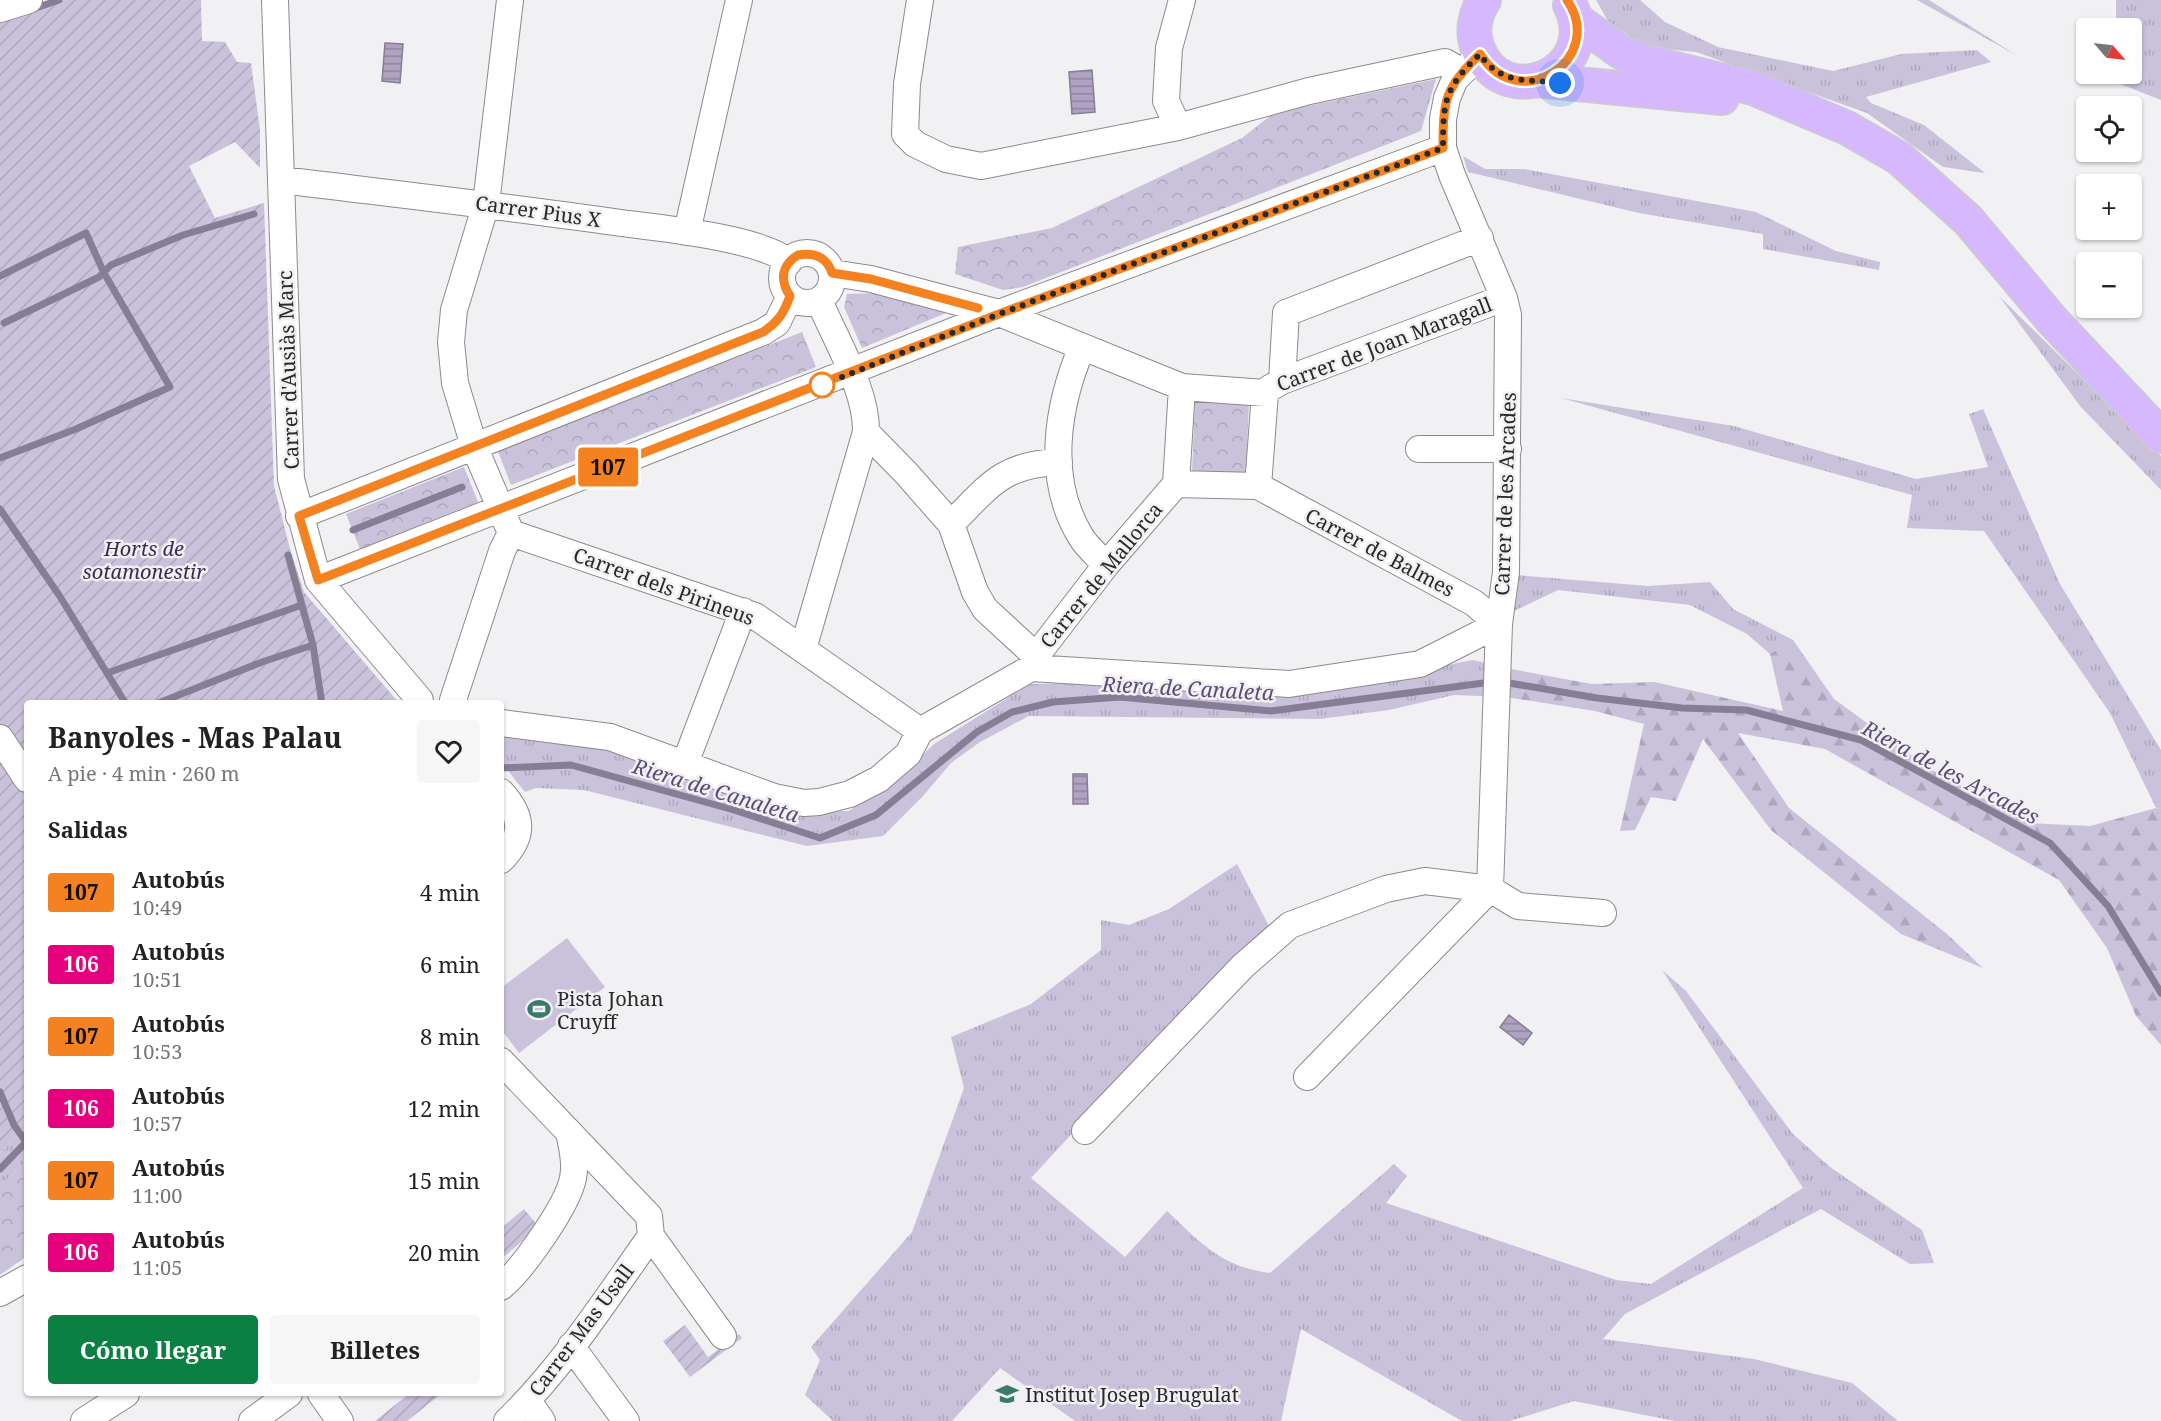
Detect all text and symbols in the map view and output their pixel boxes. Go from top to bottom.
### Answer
north arrow [2076,18,2142,84]
map controls [2076,18,2142,318]
your location [1545,68,1575,98]
button: locate [2076,96,2142,162]
button: + [2076,174,2142,240]
street label: Carrer Pius X [474,189,603,233]
button: − [2076,252,2142,318]
street label: Carrer d'Ausiàs Marc [271,270,305,470]
street label: Carrer de Joan Maragall [1272,290,1496,398]
unlabelled marker [809,372,835,398]
street label: Carrer de les Arcades [1488,392,1522,596]
line badge: 107 [574,448,642,486]
text: 107 [590,453,626,481]
street label: Carrer de Mallorca [1034,496,1168,654]
street label: Carrer de Balmes [1301,501,1459,603]
park label: Horts de sotamonestir [82,535,206,585]
street label: Carrer dels Pirineus [570,541,758,631]
water label: Riera de Canaleta [1100,669,1276,707]
water label: Riera de les Arcades [1857,713,2045,831]
text: Banyoles - Mas Palau [48,718,342,756]
button: heart [417,720,480,783]
water label: Riera de Canaleta [629,751,803,829]
text: A pie · 4 min · 260 m [48,760,240,787]
text: Salidas [48,814,128,844]
text: Autobús [132,864,225,894]
text: 4 min [420,877,480,907]
text: 107 [63,878,99,906]
text: 10:49 [132,894,182,921]
text: Autobús [132,936,225,966]
text: 6 min [420,949,480,979]
text: 106 [63,950,99,978]
text: 10:51 [132,966,182,993]
place label: Pista Johan Cruyff [557,985,664,1035]
sports icon: Pista Johan Cruyff [526,996,552,1022]
text: Autobús [132,1008,225,1038]
text: 8 min [420,1021,480,1051]
text: 107 [63,1022,99,1050]
text: 10:53 [132,1038,182,1065]
text: Autobús [132,1080,225,1110]
text: 12 min [408,1093,480,1123]
text: 106 [63,1094,99,1122]
text: 10:57 [132,1110,182,1137]
text: Autobús [132,1152,225,1182]
text: 15 min [408,1165,480,1195]
text: 107 [63,1166,99,1194]
text: 11:00 [132,1182,182,1209]
text: Autobús [132,1224,225,1254]
text: 20 min [408,1237,480,1267]
text: 106 [63,1238,99,1266]
text: 11:05 [132,1254,182,1281]
street label: Carrer Mas Usall [522,1258,640,1402]
button: Cómo llegar [48,1315,258,1384]
button: Billetes [270,1315,480,1384]
school or university icon: Institut Josep Brugulat [994,1381,1020,1407]
place label: Institut Josep Brugulat [1025,1381,1239,1408]

